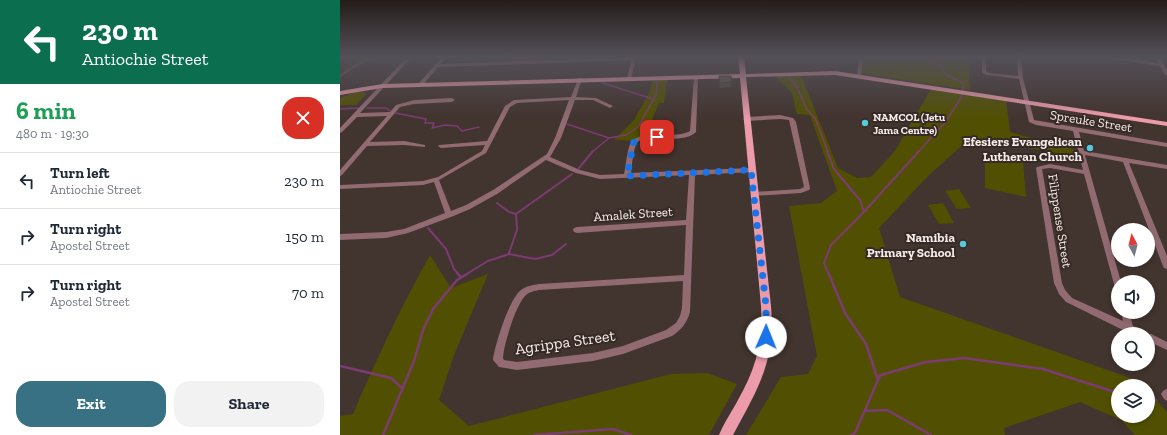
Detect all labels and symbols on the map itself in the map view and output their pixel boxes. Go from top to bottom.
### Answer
street label: Spreuke Street [1049,107,1133,135]
place label: NAMCOL (Jetu Jama Centre) [873,111,946,137]
marker: NAMCOL (Jetu Jama Centre) [860,118,870,128]
pin [640,120,674,154]
place label: Efesiers Evangelican Lutheran Church [963,134,1082,164]
marker: Efesiers Evangelican Lutheran Church [1085,143,1095,153]
street label: Filippense Street [1045,173,1075,269]
street label: Amalek Street [593,204,673,224]
north arrow [1111,223,1155,267]
place label: Namibia Primary School [867,230,955,260]
marker: Namibia Primary School [958,239,968,249]
position arrow [745,316,787,358]
street label: Agrippa Street [514,326,617,358]

